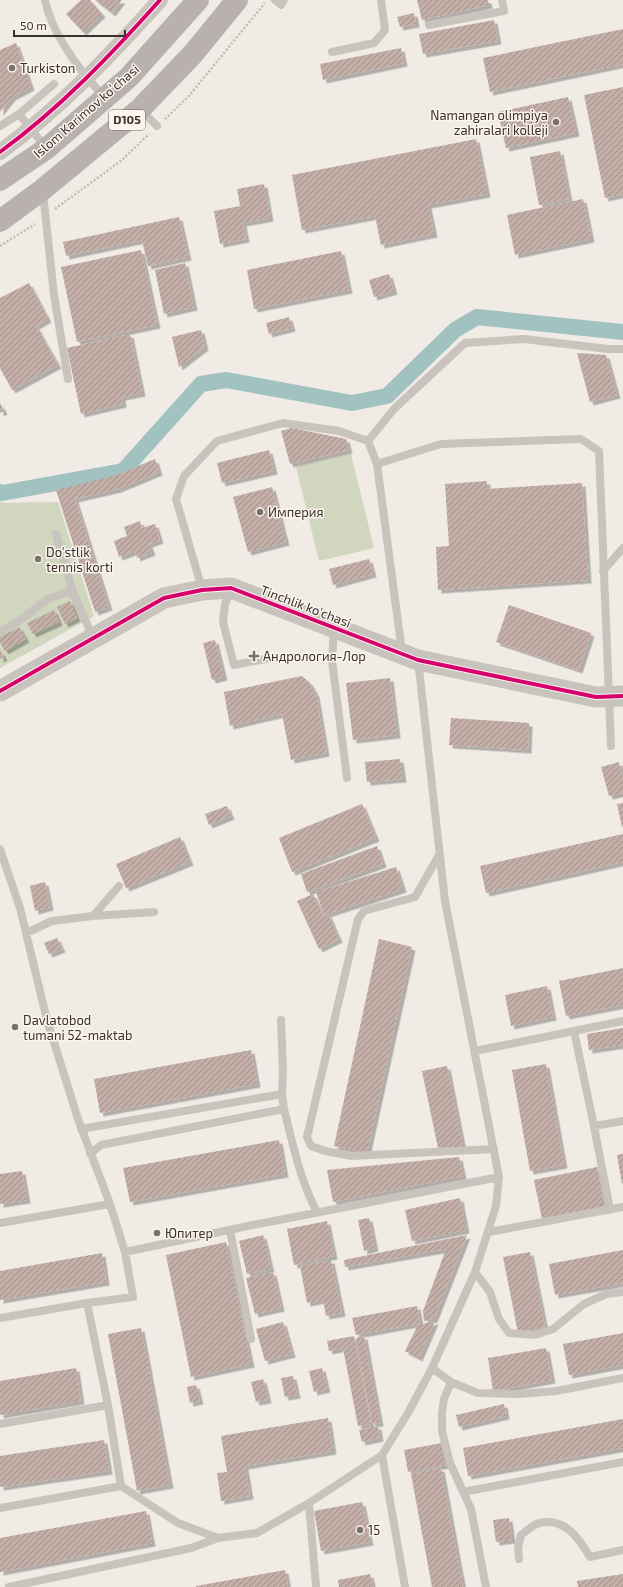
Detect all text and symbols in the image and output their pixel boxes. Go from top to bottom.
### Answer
scale bar [14,12,125,38]
text: 50 m [20,18,47,32]
place label: Turkiston [20,60,75,76]
street label: Islom Karimov koʻchasi [30,61,142,161]
marker: Turkiston [7,63,17,73]
place label: Namangan olimpiya zahiralari kolleji [430,107,548,138]
road number: D105 [109,110,145,130]
marker: Namangan olimpiya zahiralari kolleji [551,117,561,127]
place label: Империя [268,504,323,520]
marker: Империя [255,507,265,517]
place label: Do'stlik tennis korti [46,544,113,575]
marker: Do'stlik tennis korti [33,554,43,564]
street label: Tinchlik ko'chasi [258,581,354,631]
place label: Андрология-Лор [263,648,366,664]
marker: Андрология-Лор [248,650,260,662]
place label: Davlatobod tumani 52-maktab [23,1012,132,1043]
marker: Davlatobod tumani 52-maktab [10,1022,20,1032]
place label: Юпитер [165,1225,213,1241]
marker: Юпитер [152,1228,162,1238]
place label: 15 [368,1522,380,1538]
marker: 15 [355,1525,365,1535]

